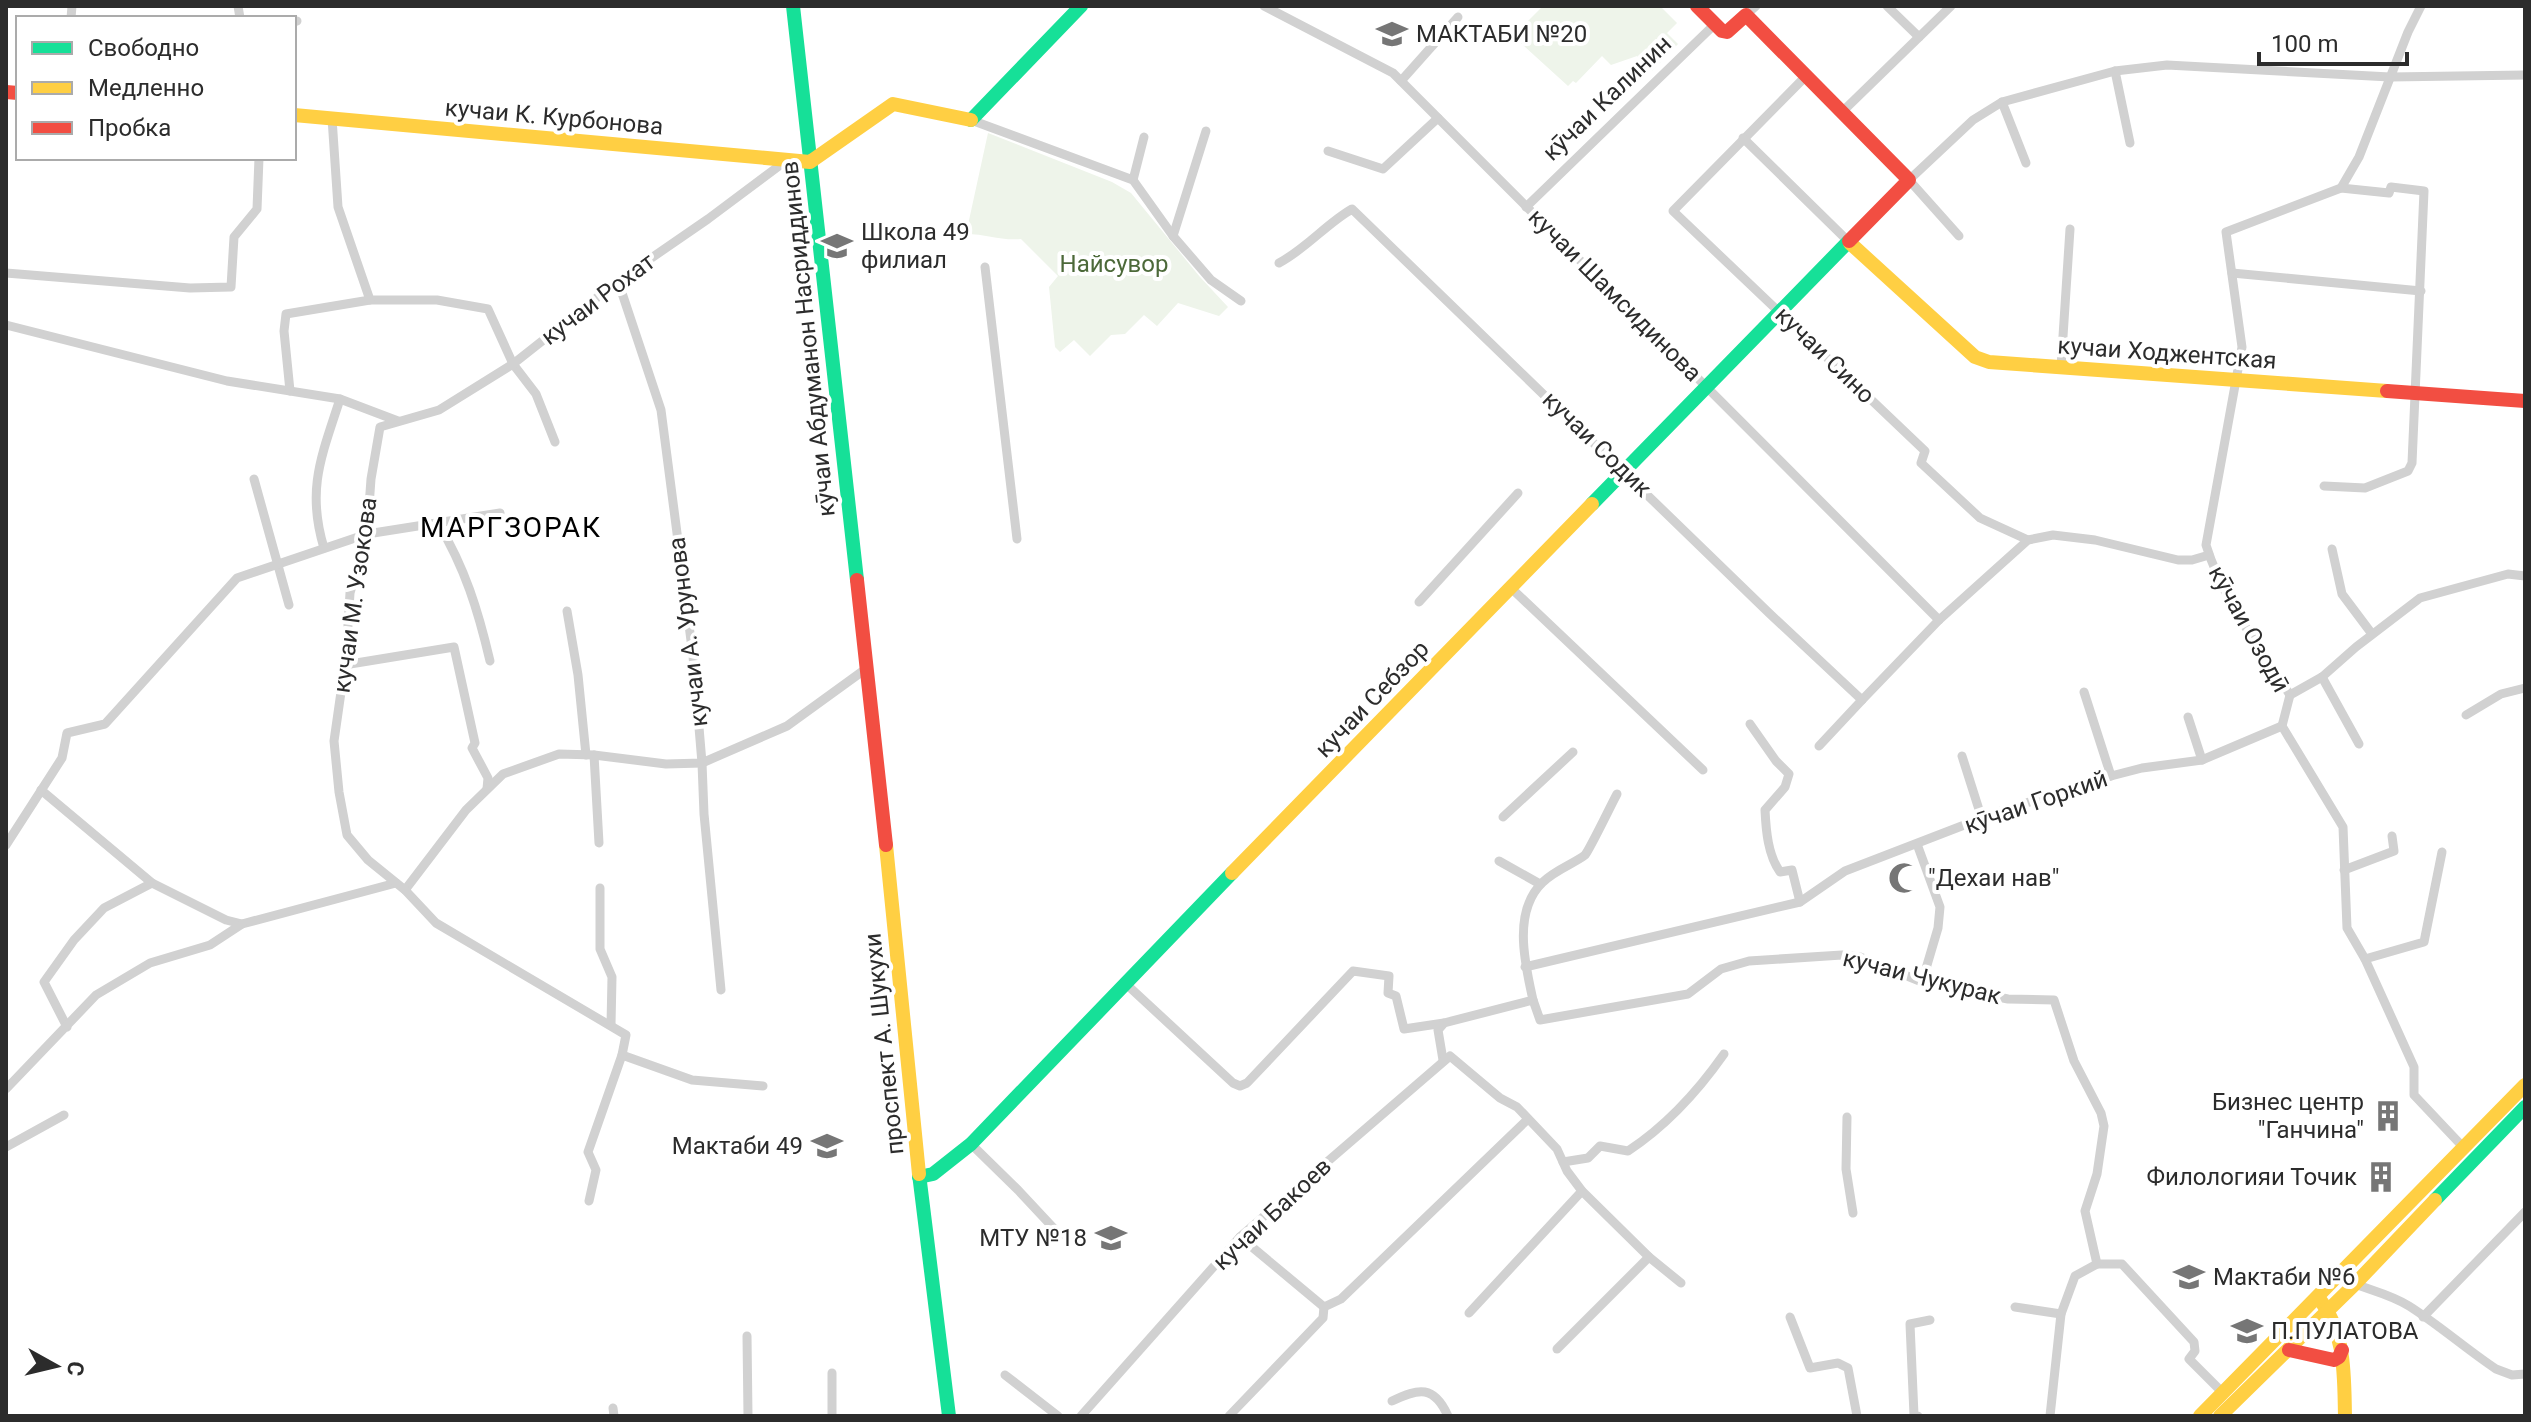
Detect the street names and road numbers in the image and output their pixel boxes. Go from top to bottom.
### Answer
street label: кӯчаи Калинин [1537,30,1677,166]
street label: кучаи К. Курбонова [444,94,664,140]
street label: кӯчаи Абдуманон Насриддинов [775,160,841,518]
street label: кучаи Шамсидинова [1523,203,1707,387]
street label: кучаи Рохат [536,247,661,351]
street label: кучаи Сино [1770,301,1880,409]
street label: кучаи Ходжентская [2057,331,2277,375]
street label: кучаи Содик [1537,385,1657,503]
street label: кучаи М. Узокова [327,495,383,695]
street label: кучаи А. Урунова [662,535,714,729]
street label: кӯчаи Озодӣ [2203,561,2295,697]
street label: кучаи Себзор [1309,635,1435,763]
street label: кӯчаи Горкий [1961,764,2111,840]
street label: проспект А. Шукухи [858,932,910,1156]
street label: кучаи Чукурак [1840,944,2004,1010]
street label: кучаи Бакоев [1207,1152,1337,1276]

